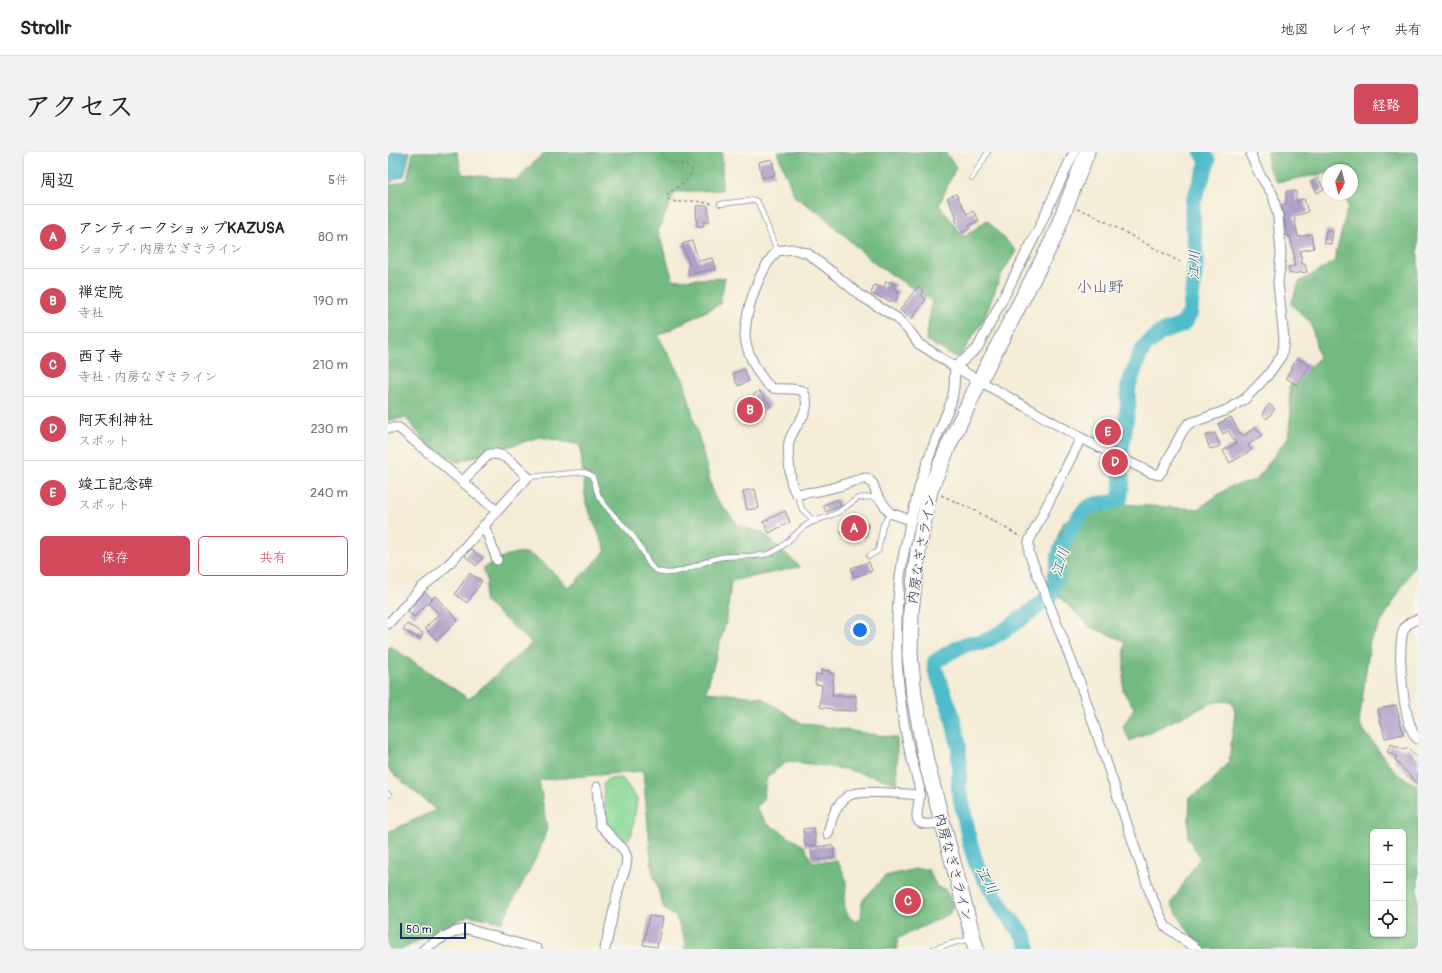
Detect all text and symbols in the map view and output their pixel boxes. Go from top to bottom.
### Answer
text: Strollr [20,16,71,40]
text: 地図 [1281,21,1309,38]
text: レイヤ [1331,21,1372,38]
text: 共有 [1394,21,1422,38]
button: 経路 [1354,84,1418,124]
text: アクセス [24,90,134,125]
north arrow [1322,164,1358,200]
text: 周辺 [40,170,74,191]
text: 5件 [328,172,348,188]
text: アンティークショップKAZUSA [78,219,285,238]
text: A [49,229,57,245]
text: 80 m [318,229,348,245]
text: ショップ · 内房なぎさライン [78,241,243,257]
water label: 江川 [1184,250,1205,281]
district label: 小山野 [1076,277,1124,297]
text: 禅定院 [78,283,123,302]
text: B [49,293,57,309]
text: 190 m [313,293,348,309]
text: 寺社 [78,305,104,321]
text: 西了寺 [78,347,123,366]
text: C [49,357,57,373]
text: 210 m [312,357,348,373]
text: 寺社 · 内房なぎさライン [78,369,217,385]
pin: B [737,395,763,425]
text: 阿天利神社 [78,411,153,430]
pin: E [1095,417,1121,447]
text: D [49,421,57,437]
text: 230 m [311,421,348,437]
text: スポット [78,433,130,449]
pin: D [1102,447,1128,477]
text: 竣工記念碑 [78,475,153,494]
text: E [50,485,56,501]
text: 240 m [310,485,348,501]
street label: 内房なぎさライン [903,493,940,605]
text: スポット [78,497,130,513]
pin: A [841,513,867,543]
button: 保存 [40,536,190,576]
button: 共有 [198,536,348,576]
water label: 江川 [1047,545,1074,579]
your location [850,620,870,640]
street label: 内房なぎさライン [931,811,976,923]
map controls [1370,829,1406,937]
button: + [1370,829,1406,865]
water label: 江川 [971,863,1002,898]
button: − [1370,865,1406,901]
pin: C [895,886,921,916]
button: locate [1370,901,1406,937]
scale bar [400,921,466,940]
text: 50 m [406,923,432,936]

